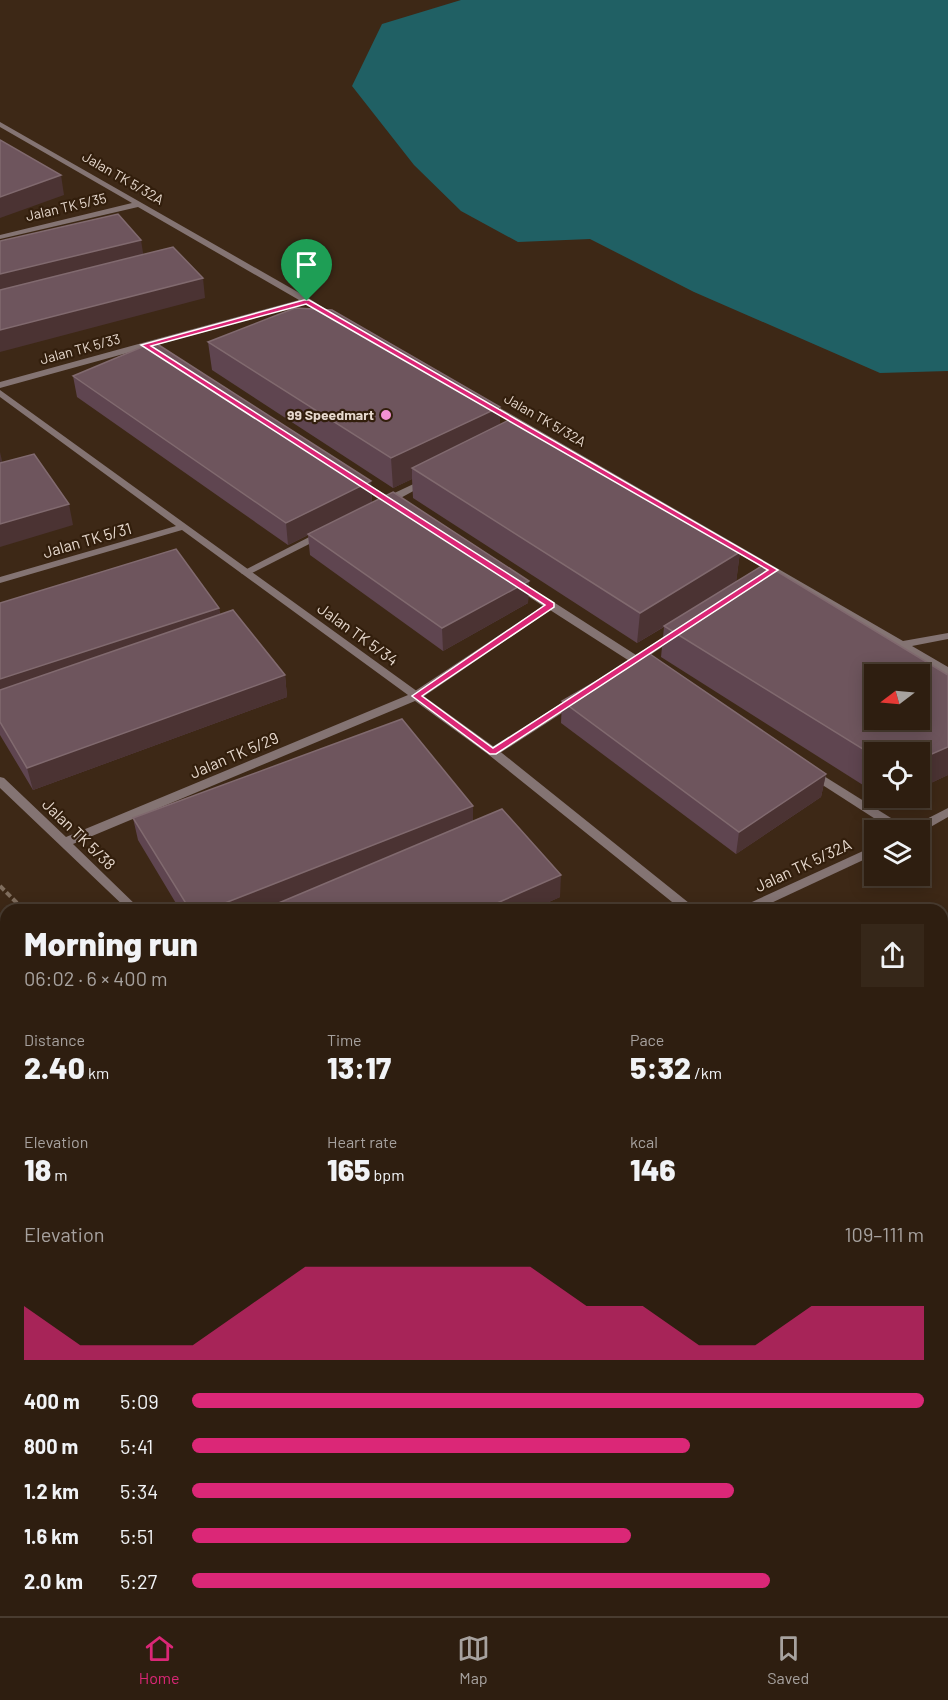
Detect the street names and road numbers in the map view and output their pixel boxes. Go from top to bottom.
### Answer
street label: Jalan TK 5/32A [79,147,167,208]
street label: Jalan TK 5/35 [24,189,108,224]
street label: Jalan TK 5/33 [38,330,122,367]
street label: Jalan TK 5/32A [501,389,589,450]
street label: Jalan TK 5/31 [40,518,133,561]
street label: Jalan TK 5/34 [314,598,402,669]
street label: Jalan TK 5/29 [186,727,281,782]
street label: Jalan TK 5/38 [39,794,120,873]
street label: Jalan TK 5/32A [751,834,854,895]

